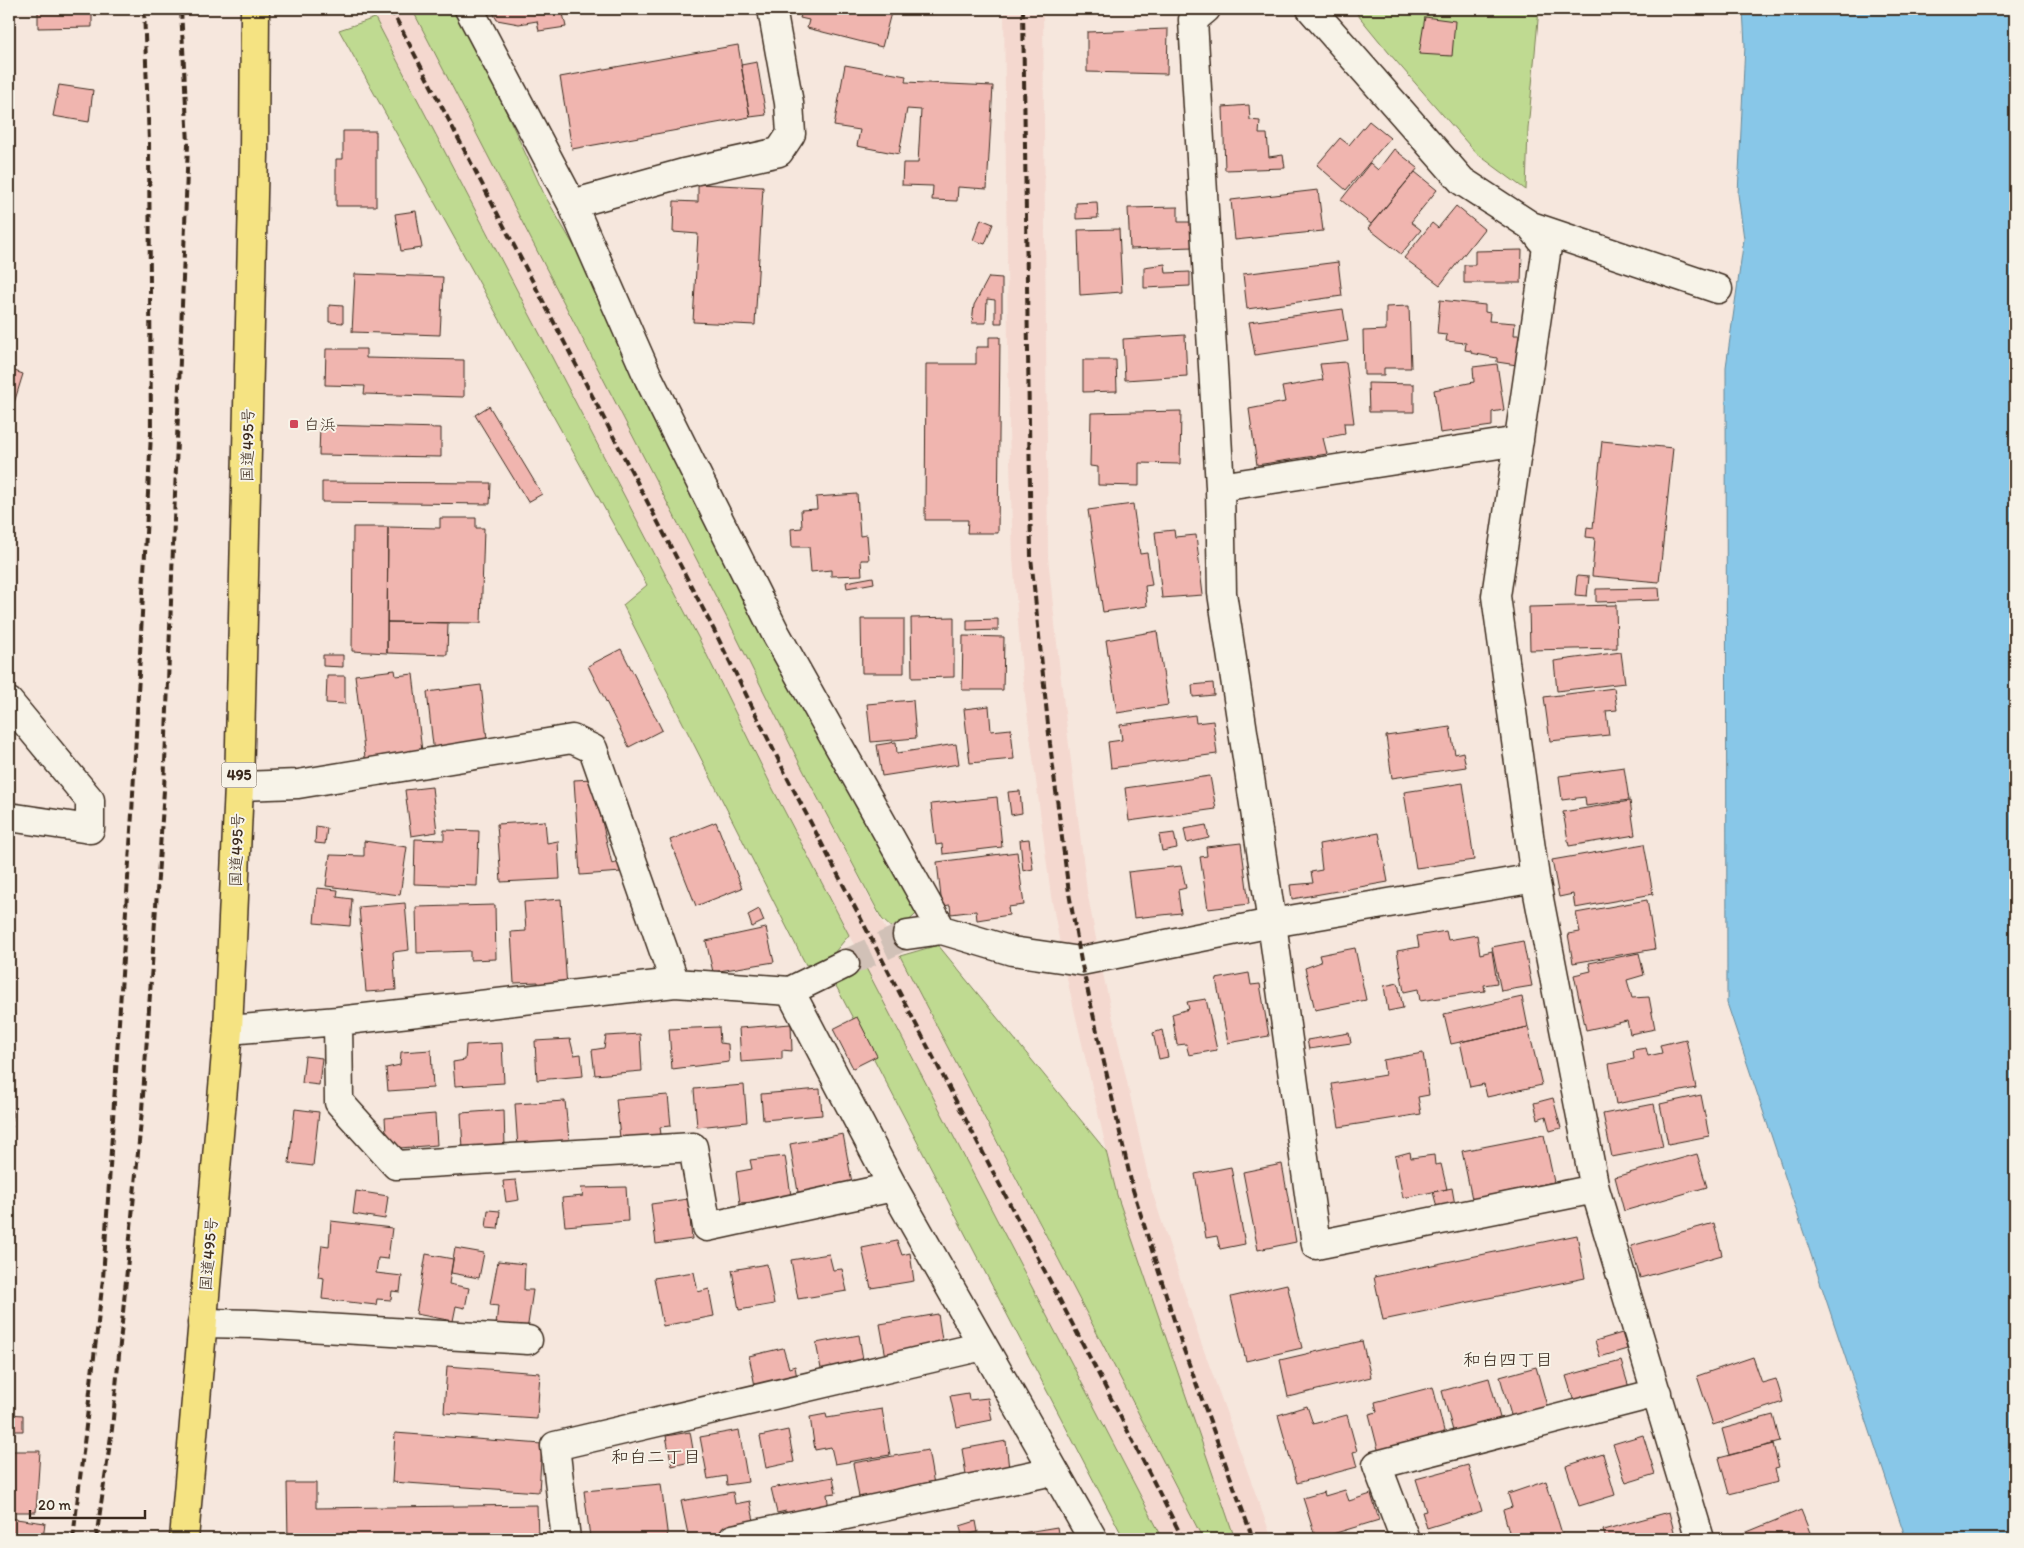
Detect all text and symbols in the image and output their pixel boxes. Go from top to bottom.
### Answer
street label: 国道495号 [237,408,258,482]
place label: 白浜 [304,415,336,434]
marker: 白浜 [288,418,300,430]
road number: 495 [222,762,256,788]
street label: 国道495号 [226,813,247,888]
street label: 国道495号 [196,1216,221,1292]
district label: 和白四丁目 [1463,1349,1553,1371]
district label: 和白二丁目 [611,1446,701,1468]
scale bar [30,1488,145,1520]
text: 20 m [38,1496,72,1514]

